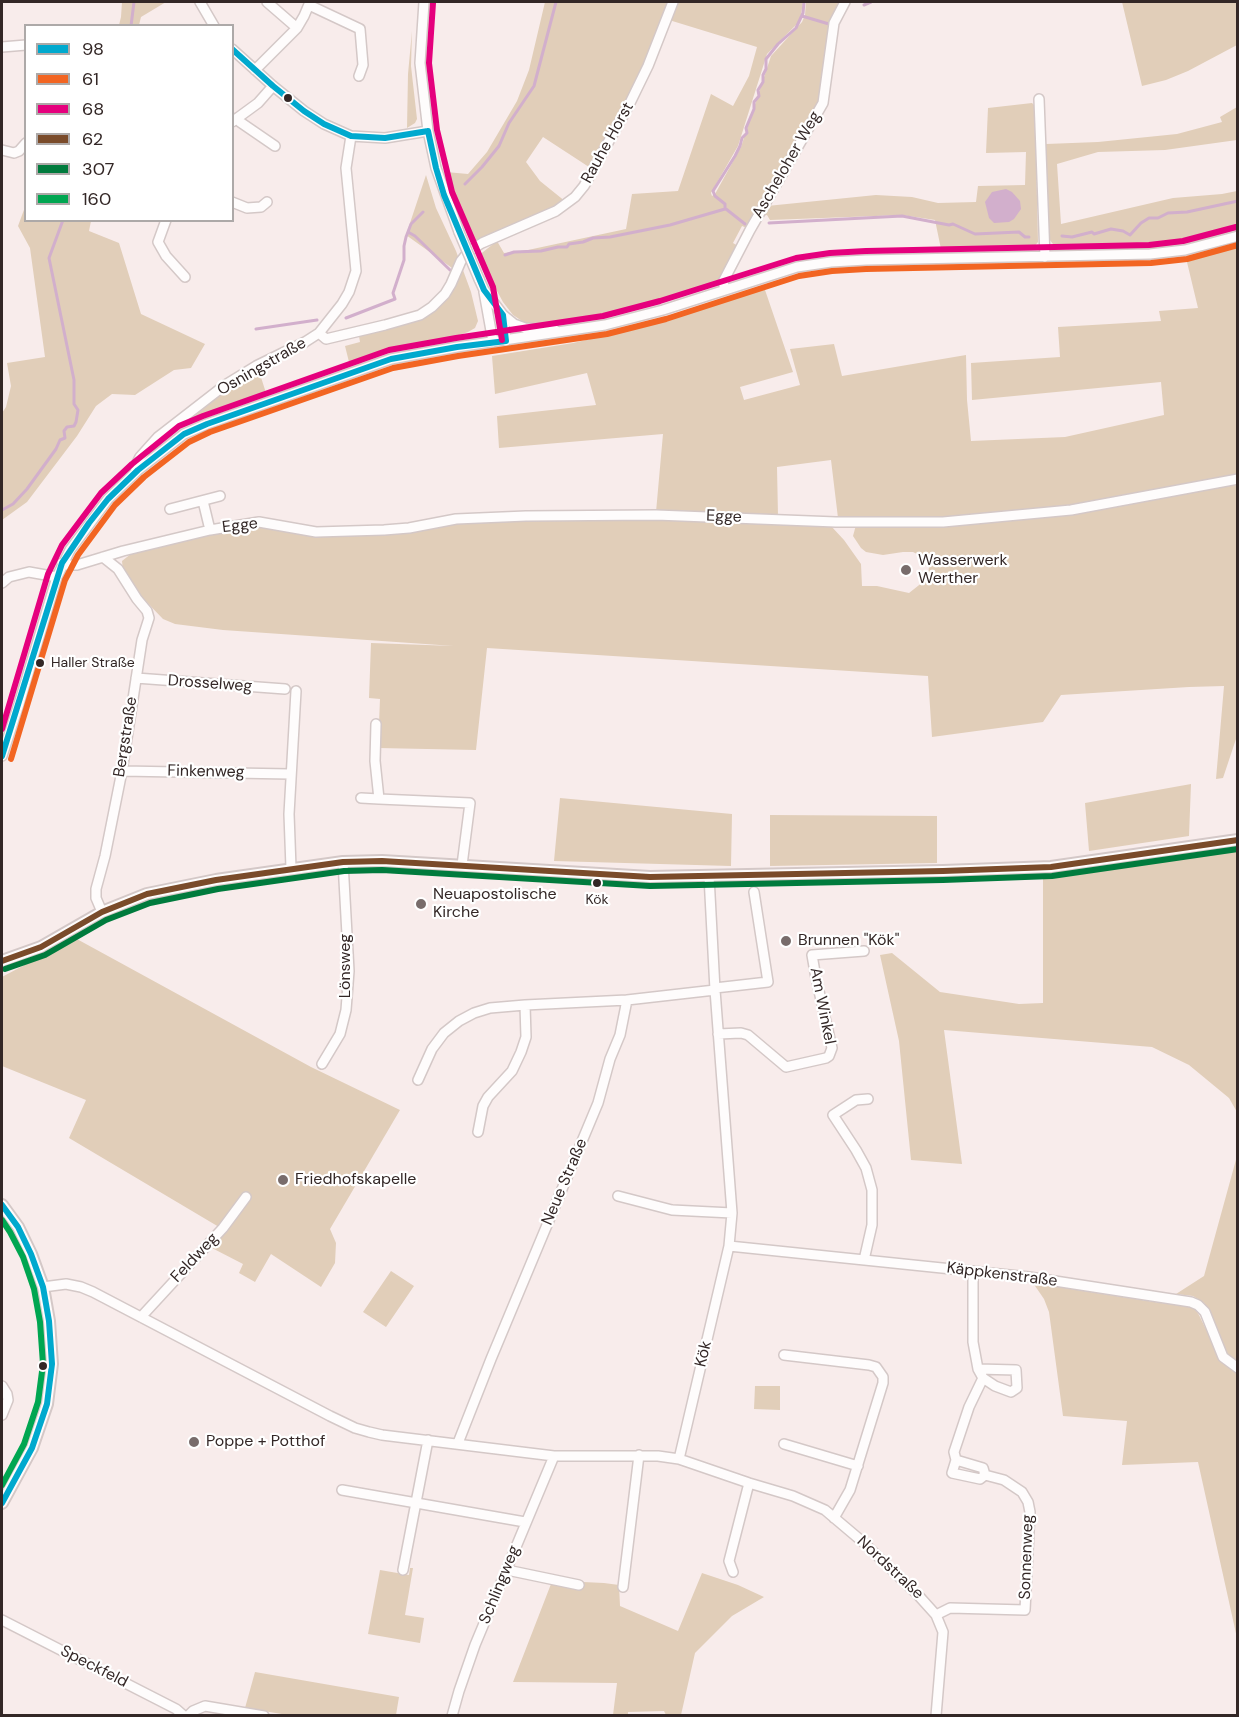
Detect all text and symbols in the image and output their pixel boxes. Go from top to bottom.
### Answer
legend [24,24,234,222]
text: 98 [82,37,104,61]
text: 61 [82,67,99,91]
unlabelled marker [282,92,294,104]
text: 68 [82,97,104,121]
street label: Rauhe Horst [578,99,638,187]
street label: Ascheloher Weg [749,108,825,222]
text: 62 [82,127,103,151]
text: 307 [82,157,114,181]
text: 160 [82,187,111,211]
street label: Osningstraße [214,334,310,400]
street label: Egge [706,507,742,527]
street label: Egge [221,514,259,538]
place label: Wasserwerk Werther [918,551,1007,589]
marker: Wasserwerk Werther [899,563,913,577]
place label: Haller Straße [51,655,135,671]
marker: Haller Straße [34,657,46,669]
street label: Drosselweg [167,671,253,697]
street label: Bergstraße [110,695,142,779]
street label: Finkenweg [167,762,245,782]
marker: Kök [591,877,603,889]
place label: Neuapostolische Kirche [433,885,557,923]
place label: Kök [585,892,609,908]
marker: Neuapostolische Kirche [414,897,428,911]
place label: Brunnen "Kök" [798,931,899,951]
street label: Lönsweg [336,934,356,998]
marker: Brunnen "Kök" [779,934,793,948]
street label: Am Winkel [805,966,839,1046]
street label: Neue Straße [538,1136,592,1228]
place label: Friedhofskapelle [295,1170,416,1190]
marker: Friedhofskapelle [276,1173,290,1187]
street label: Feldweg [167,1229,223,1287]
street label: Käppkenstraße [945,1259,1059,1291]
street label: Kök [692,1339,716,1369]
unlabelled marker [37,1360,49,1372]
place label: Poppe + Potthof [206,1432,325,1452]
marker: Poppe + Potthof [187,1435,201,1449]
street label: Sonnenweg [1016,1514,1038,1600]
street label: Nordstraße [853,1532,927,1604]
street label: Schlingweg [476,1543,524,1627]
street label: Speckfeld [57,1642,131,1692]

